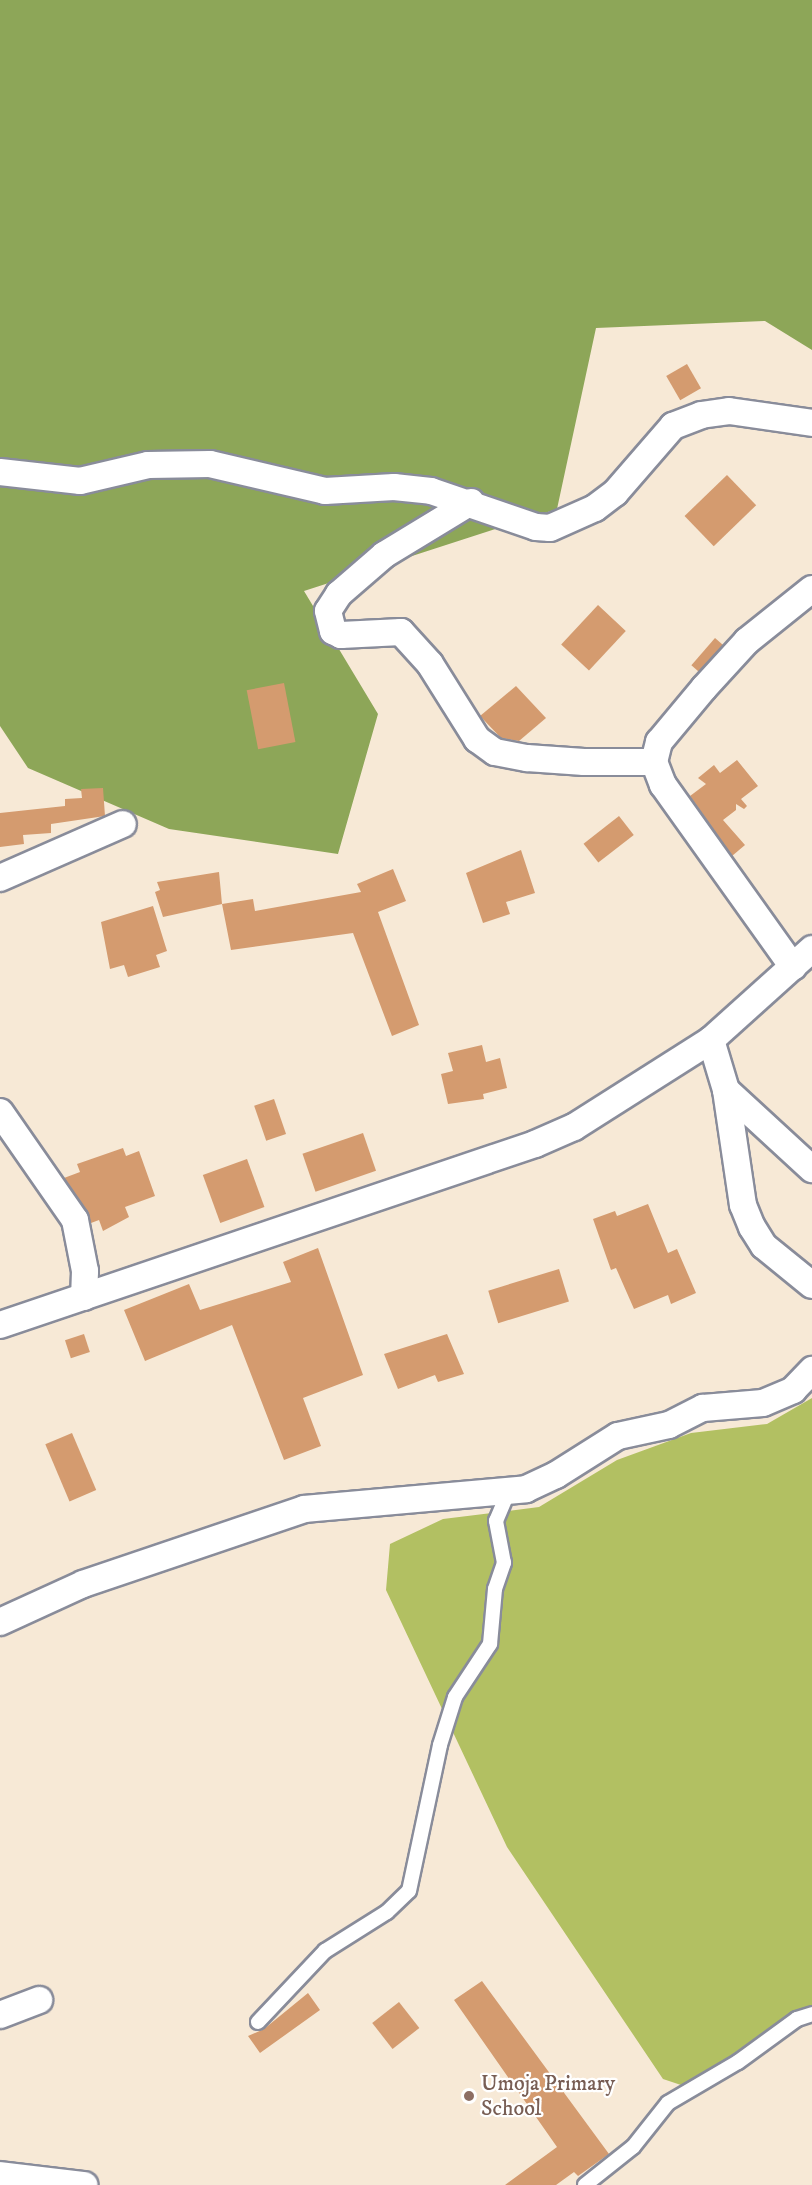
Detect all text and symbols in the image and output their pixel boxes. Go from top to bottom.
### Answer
place label: Umoja Primary School [481,2070,615,2122]
marker: Umoja Primary School [462,2089,476,2103]

